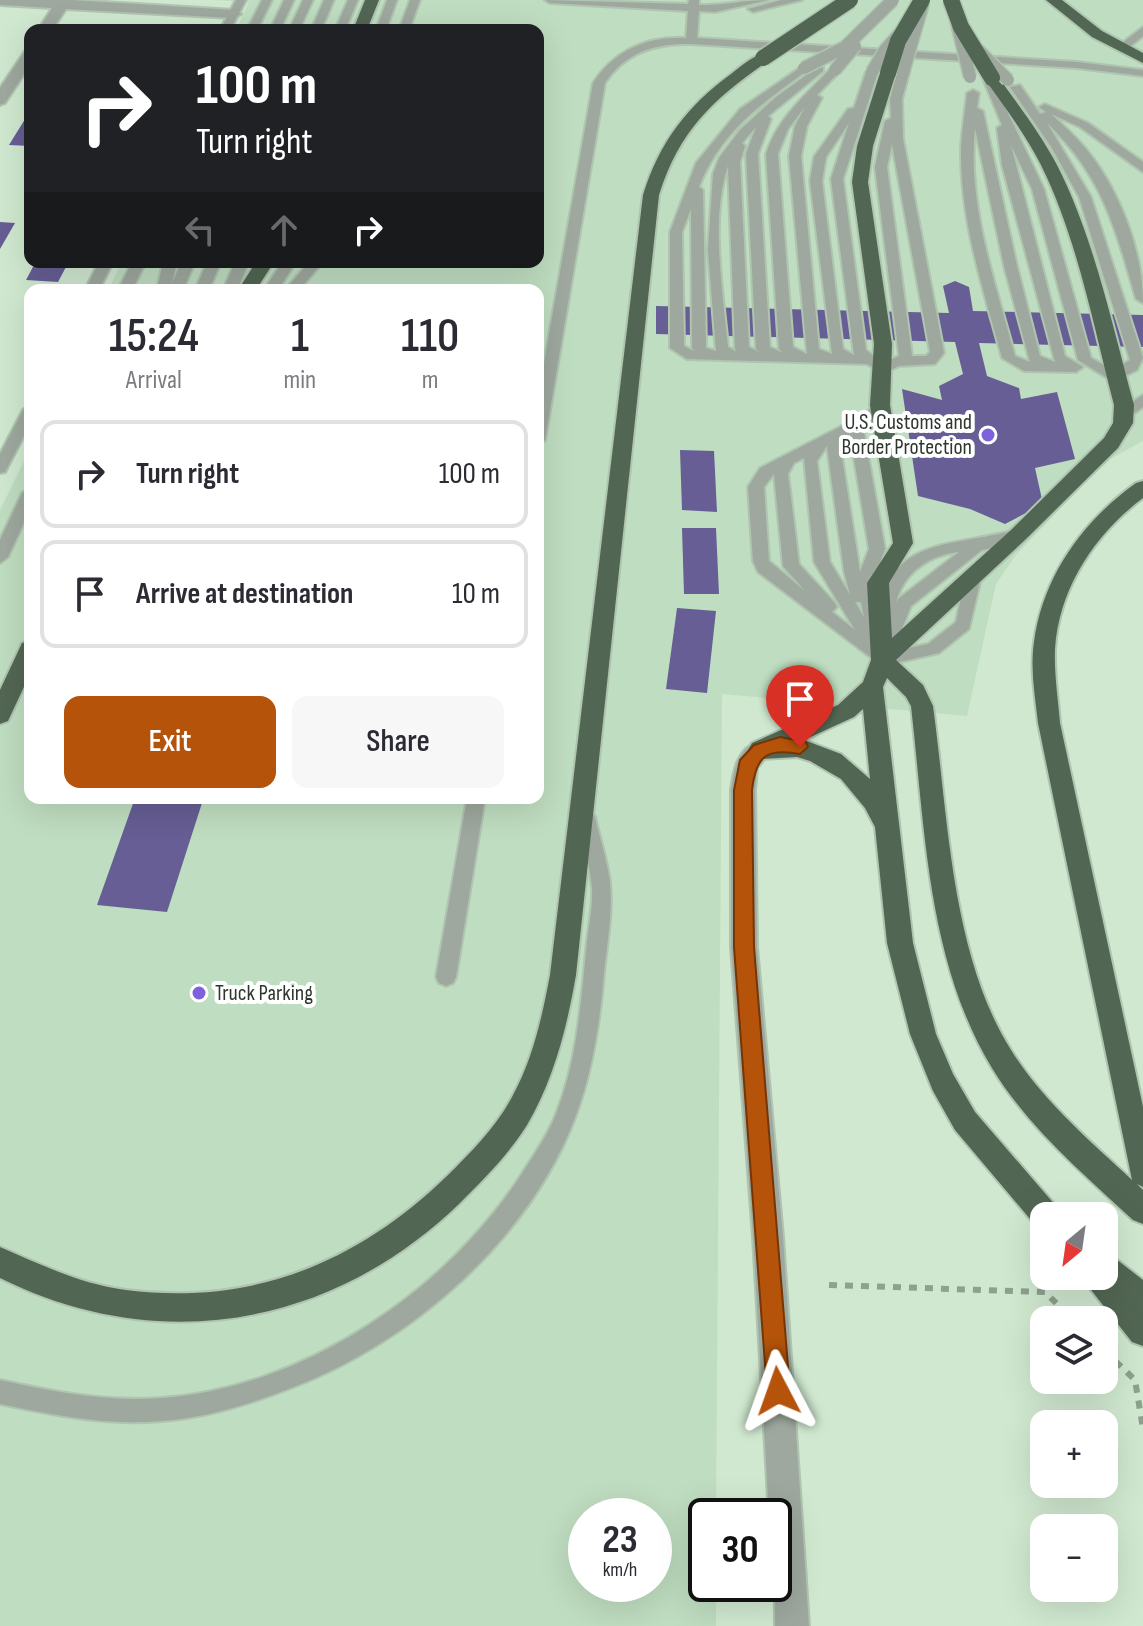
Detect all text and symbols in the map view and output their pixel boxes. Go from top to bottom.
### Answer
text: 100 m [196,53,317,120]
icon: right [64,56,168,160]
text: Turn right [196,121,313,164]
icon: left [178,208,222,252]
icon: ahead [262,208,306,252]
icon: right [346,208,390,252]
text: 15:24 [109,308,199,365]
text: 1 [291,308,309,365]
text: 110 [401,308,459,365]
text: Arrival [126,365,182,396]
text: min [284,365,316,396]
text: m [422,365,438,396]
place label: U.S. Customs and Border Protection [842,409,972,461]
marker: U.S. Customs and Border Protection [979,426,997,444]
icon: right [68,452,112,496]
text: Turn right [136,456,239,492]
text: 100 m [439,456,500,492]
icon: arrive [68,572,112,616]
text: Arrive at destination [136,576,353,612]
text: 10 m [452,576,500,612]
pin [766,665,834,747]
icon: arrive [778,677,822,721]
button: Exit [64,696,276,788]
button: Share [292,696,504,788]
place label: Truck Parking [215,980,313,1007]
marker: Truck Parking [190,984,208,1002]
north arrow [1030,1202,1118,1290]
map controls [1030,1202,1118,1602]
button: layers [1030,1306,1118,1394]
position arrow [736,1349,820,1433]
button: + [1030,1410,1118,1498]
speed limit sign: 30 [688,1498,792,1602]
button: − [1030,1514,1118,1602]
text: 23 [602,1516,638,1564]
text: km/h [603,1558,637,1582]

